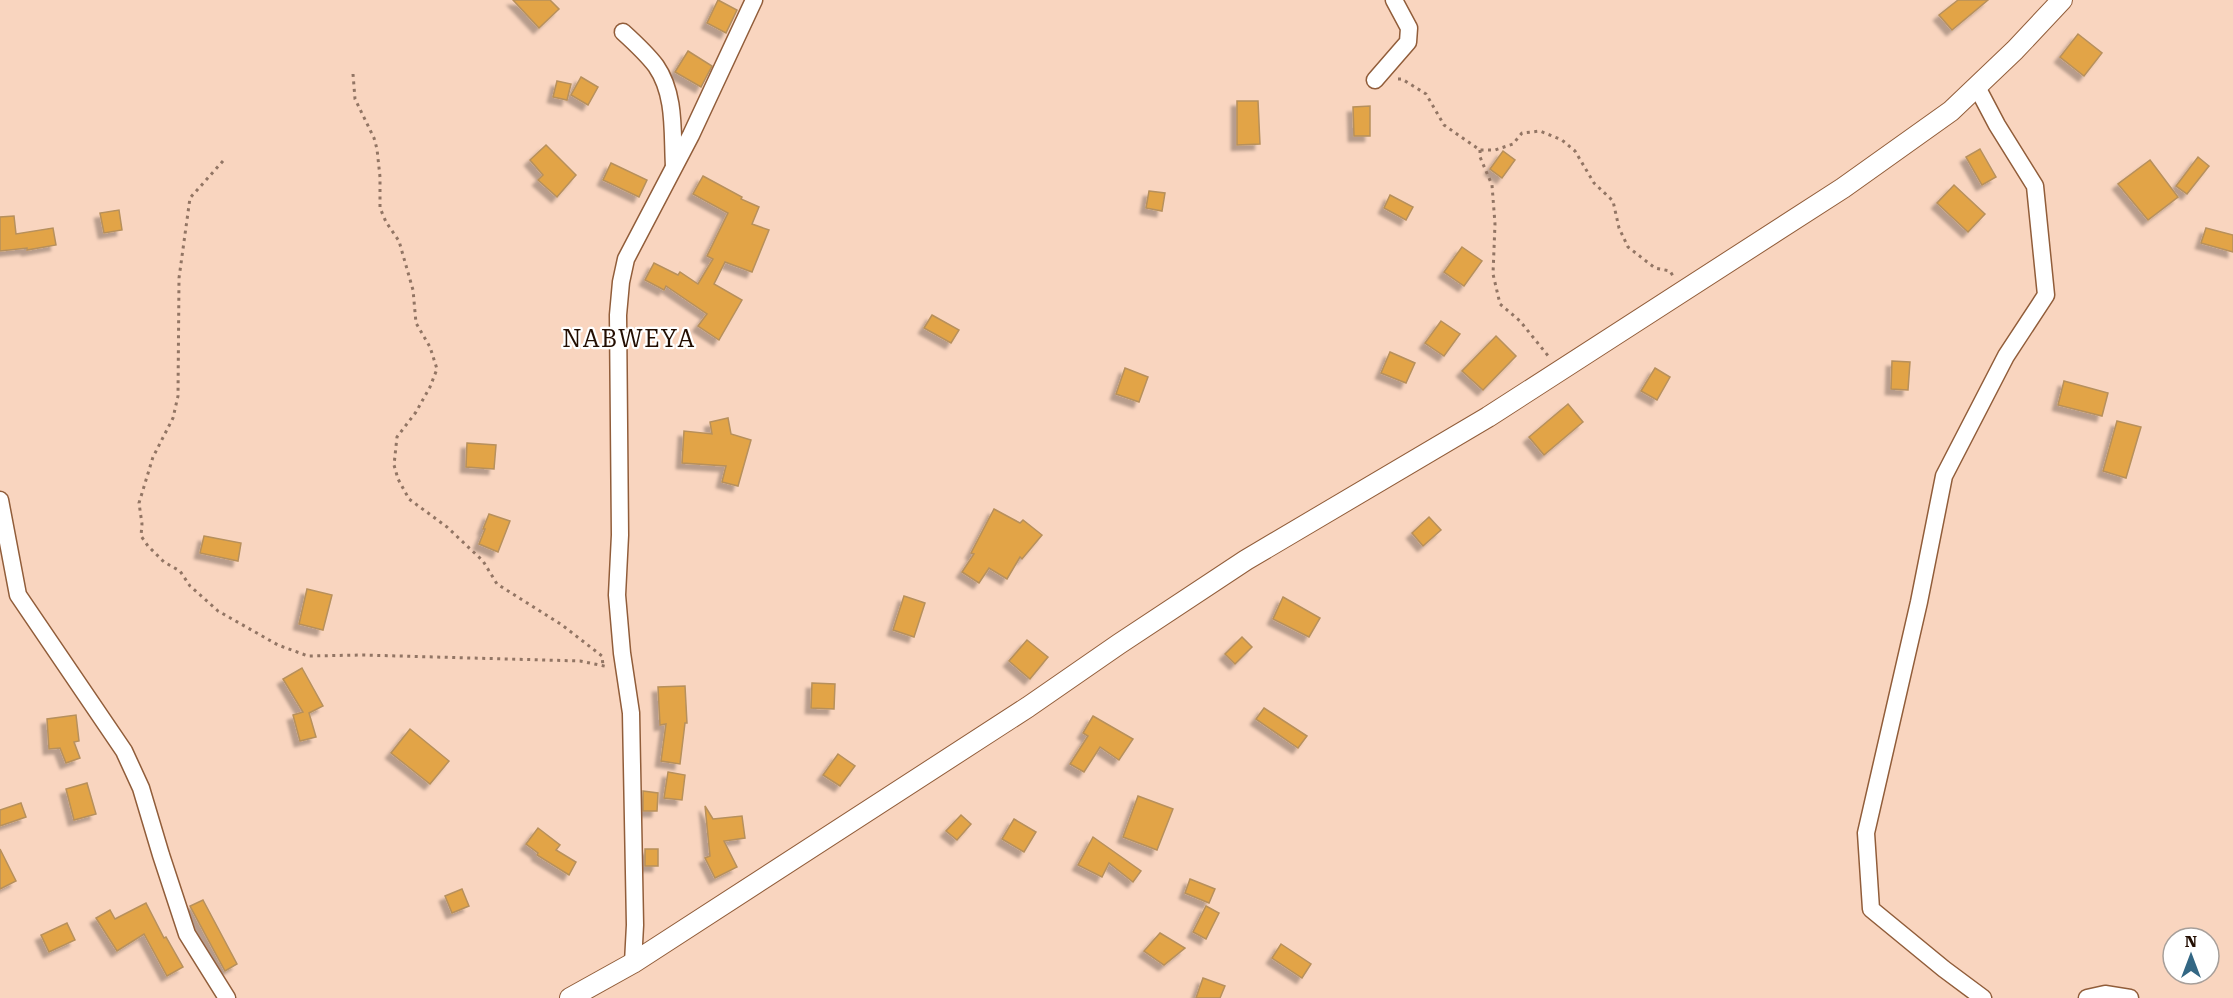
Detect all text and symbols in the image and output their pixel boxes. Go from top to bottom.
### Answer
district label: NABWEYA [562,325,696,353]
north arrow [2161,926,2221,986]
text: N [2185,932,2197,951]

